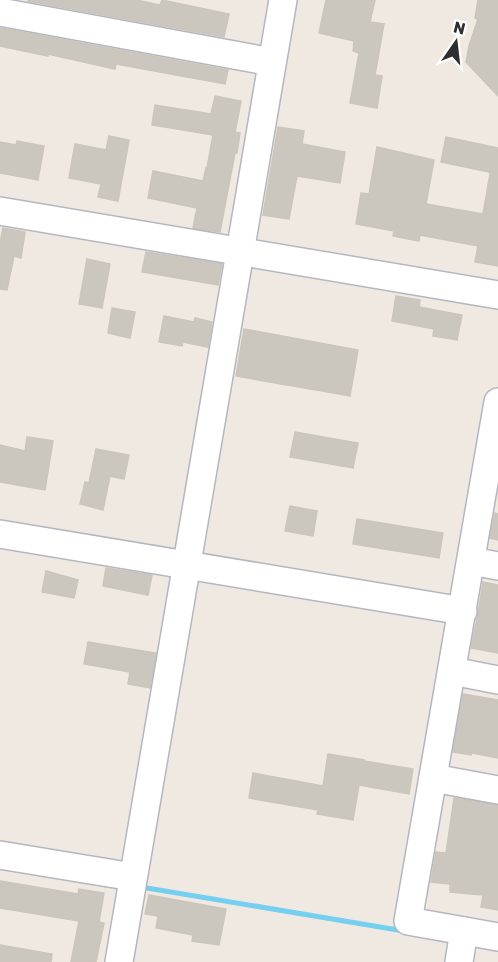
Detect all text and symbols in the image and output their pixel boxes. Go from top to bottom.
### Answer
north arrow [426,12,486,72]
text: N [452,17,467,39]

